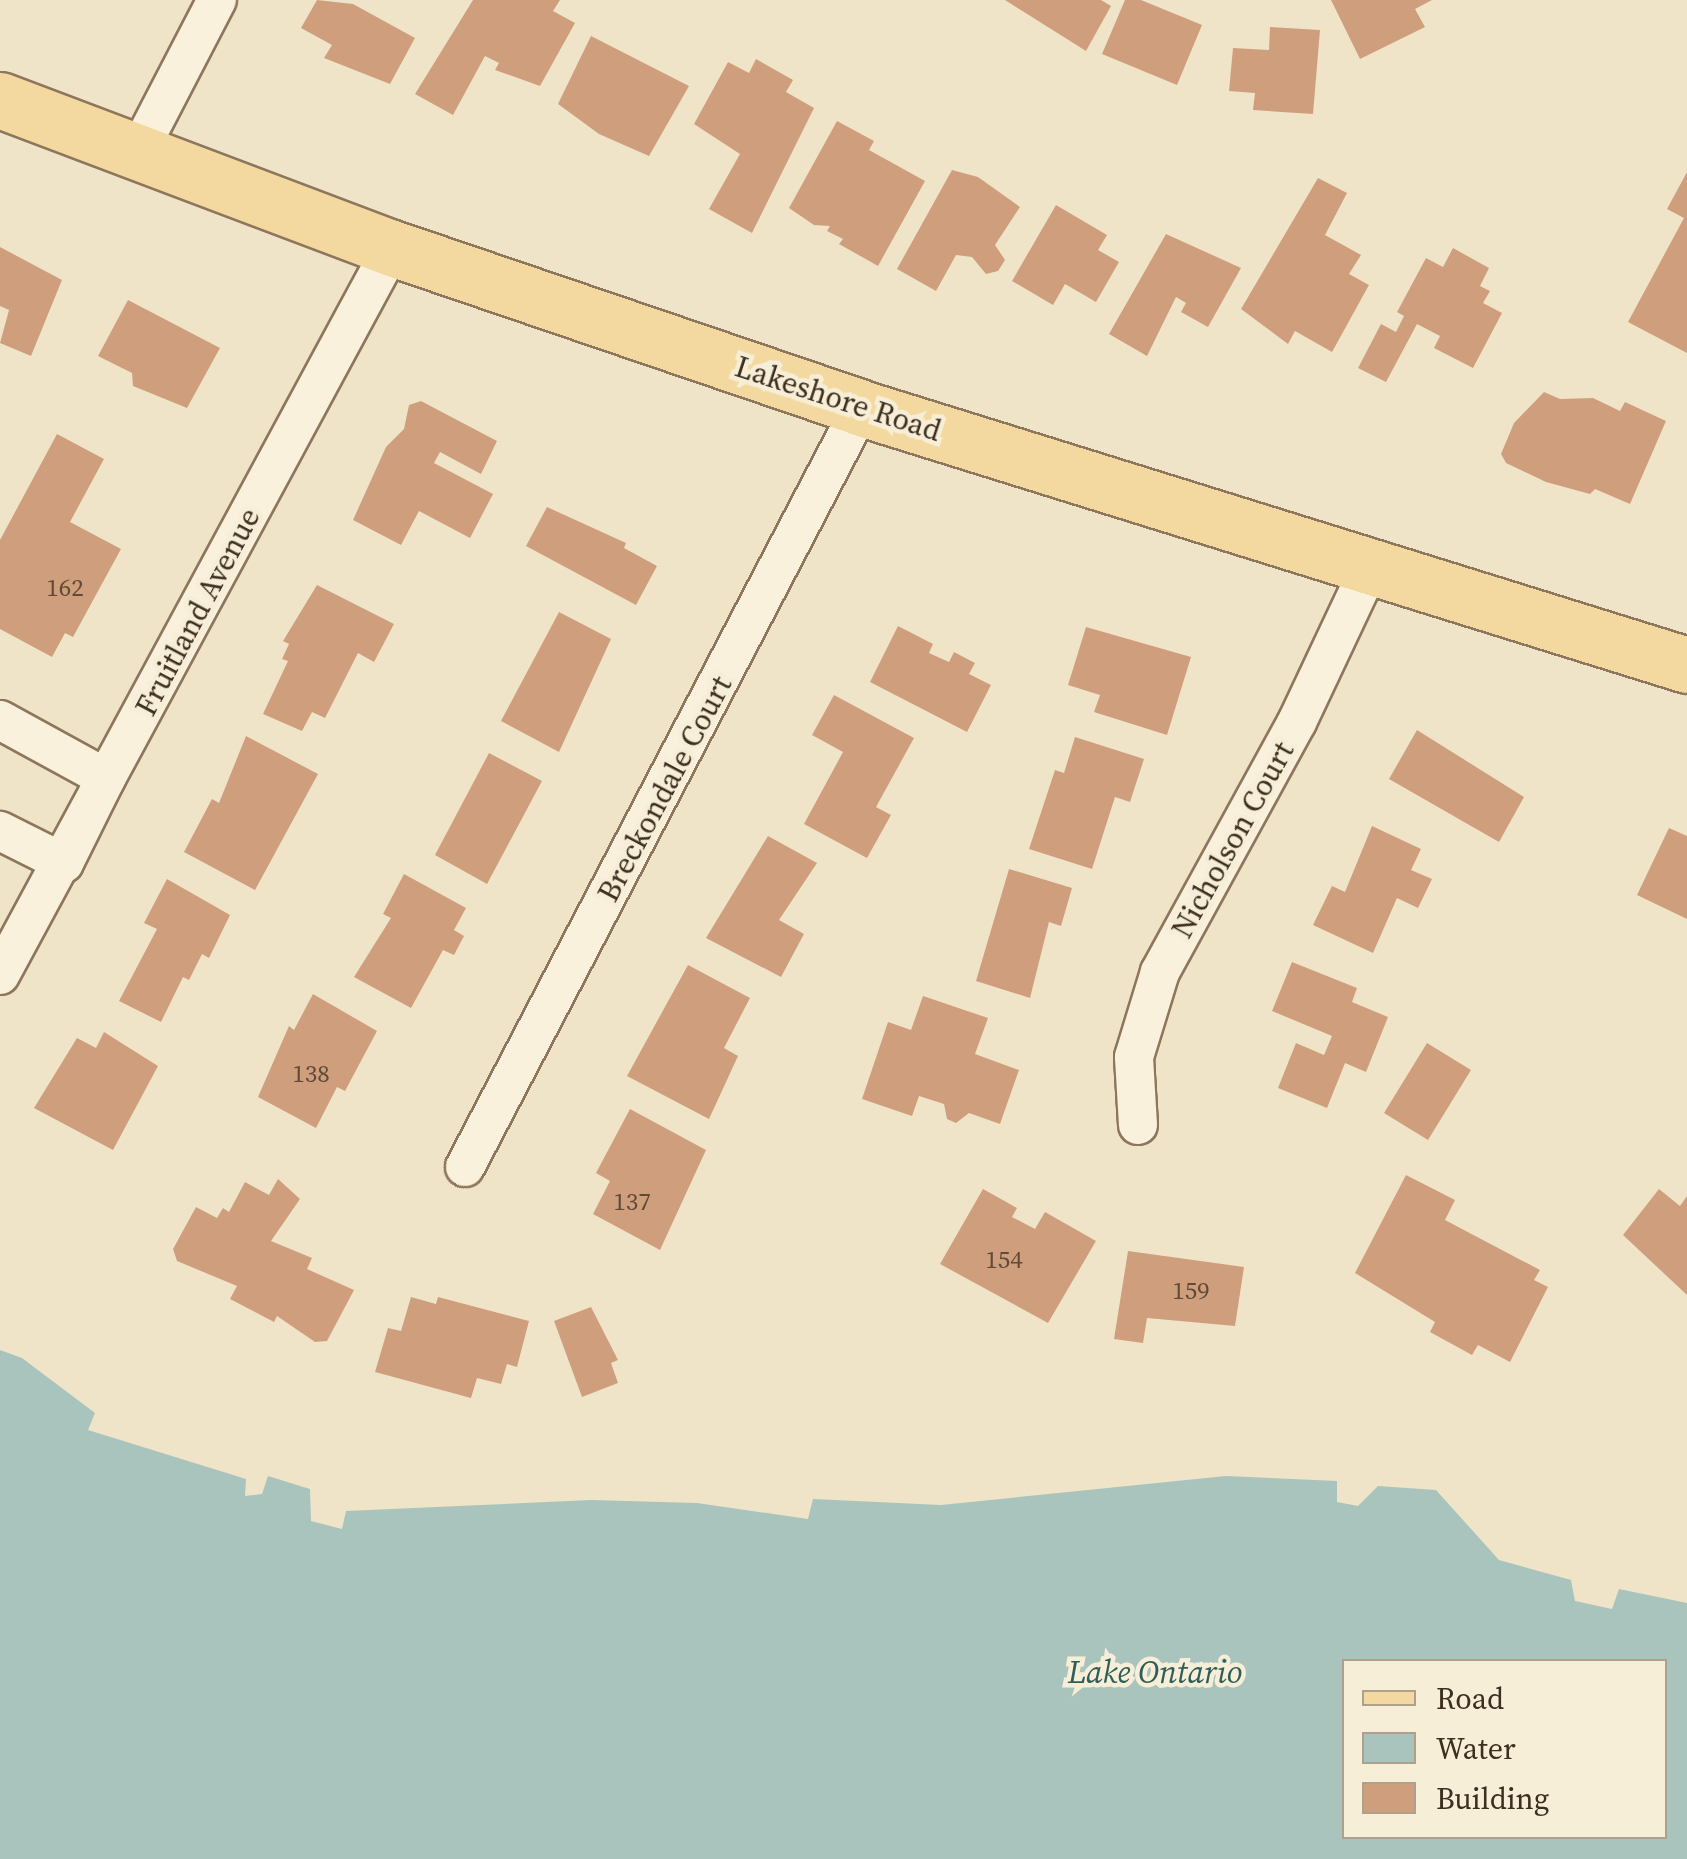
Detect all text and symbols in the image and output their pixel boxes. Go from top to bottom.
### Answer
street label: Lakeshore Road [731,349,945,449]
street label: Fruitland Avenue [128,502,268,722]
house number: 162 [46,572,84,602]
street label: Breckondale Court [590,670,740,908]
street label: Nicholson Court [1164,736,1302,944]
house number: 138 [292,1058,330,1088]
house number: 137 [613,1186,651,1216]
house number: 154 [985,1244,1023,1274]
house number: 159 [1172,1275,1210,1305]
water label: Lake Ontario [1068,1653,1242,1691]
legend [1342,1659,1667,1839]
text: Road [1436,1678,1504,1719]
text: Water [1436,1728,1516,1769]
text: Building [1436,1778,1549,1819]

